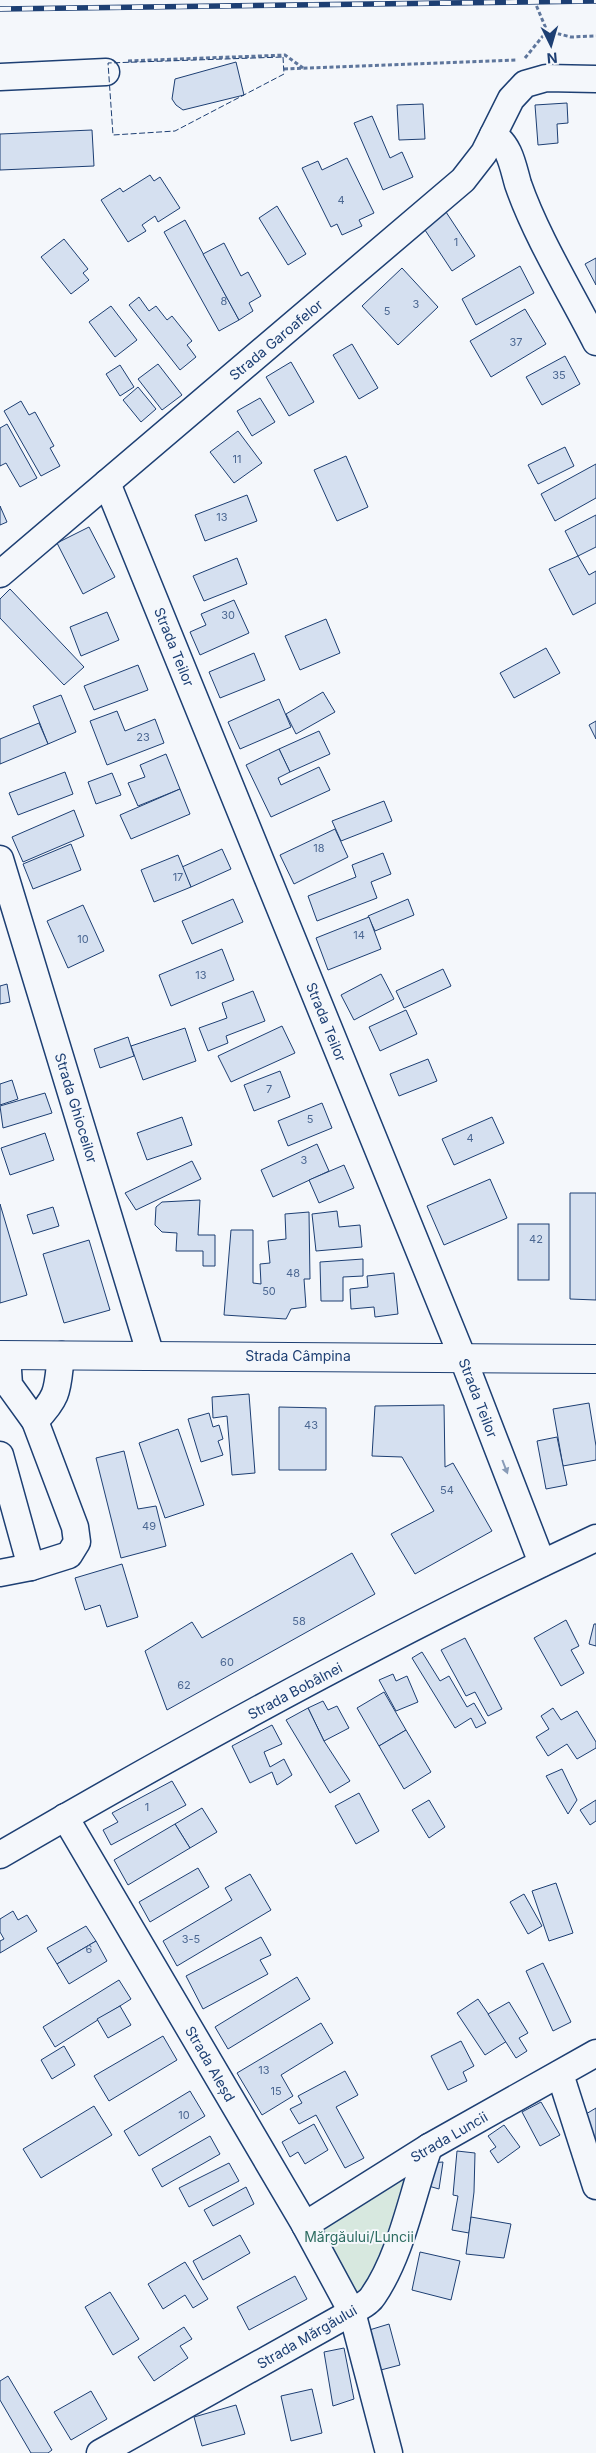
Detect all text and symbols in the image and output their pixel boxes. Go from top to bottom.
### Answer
north arrow [526,20,576,70]
text: N [546,50,558,67]
house number: 4 [337,193,345,207]
house number: 1 [454,235,458,249]
house number: 8 [221,294,228,308]
street label: Strada Garoafelor [225,296,326,384]
house number: 3 [413,297,420,311]
house number: 5 [384,304,391,318]
house number: 37 [509,335,523,349]
house number: 35 [552,368,566,382]
house number: 11 [233,452,241,466]
house number: 13 [216,510,228,524]
street label: Strada Teilor [151,605,198,689]
house number: 30 [221,608,235,622]
house number: 23 [136,730,150,744]
house number: 18 [313,841,325,855]
house number: 17 [173,870,183,884]
house number: 14 [353,928,365,942]
house number: 10 [77,932,89,946]
house number: 13 [195,968,207,982]
street label: Strada Teilor [303,980,350,1064]
street label: Strada Ghioceilor [52,1051,101,1165]
house number: 7 [266,1082,272,1096]
house number: 5 [307,1112,314,1126]
house number: 4 [466,1131,474,1145]
house number: 3 [301,1153,308,1167]
house number: 42 [529,1232,543,1246]
house number: 48 [286,1266,300,1280]
house number: 50 [262,1284,276,1298]
street label: Strada Câmpina [245,1347,351,1364]
street label: Strada Teilor [456,1356,501,1440]
house number: 43 [304,1418,318,1432]
one-way arrow [501,1460,509,1475]
house number: 54 [440,1483,454,1497]
house number: 49 [142,1519,156,1533]
house number: 58 [292,1614,306,1628]
house number: 60 [220,1655,234,1669]
street label: Strada Bobâlnei [245,1659,345,1723]
house number: 62 [177,1678,191,1692]
house number: 1 [145,1800,149,1814]
house number: 3-5 [182,1932,201,1946]
house number: 6 [86,1942,93,1956]
street label: Strada Aleșd [181,2023,239,2105]
house number: 13 [258,2063,270,2077]
house number: 15 [270,2084,282,2098]
house number: 10 [178,2108,190,2122]
street label: Strada Luncii [407,2108,490,2166]
park label: Mărgăului/Luncii [304,2228,414,2245]
street label: Strada Mărgăului [254,2301,360,2372]

